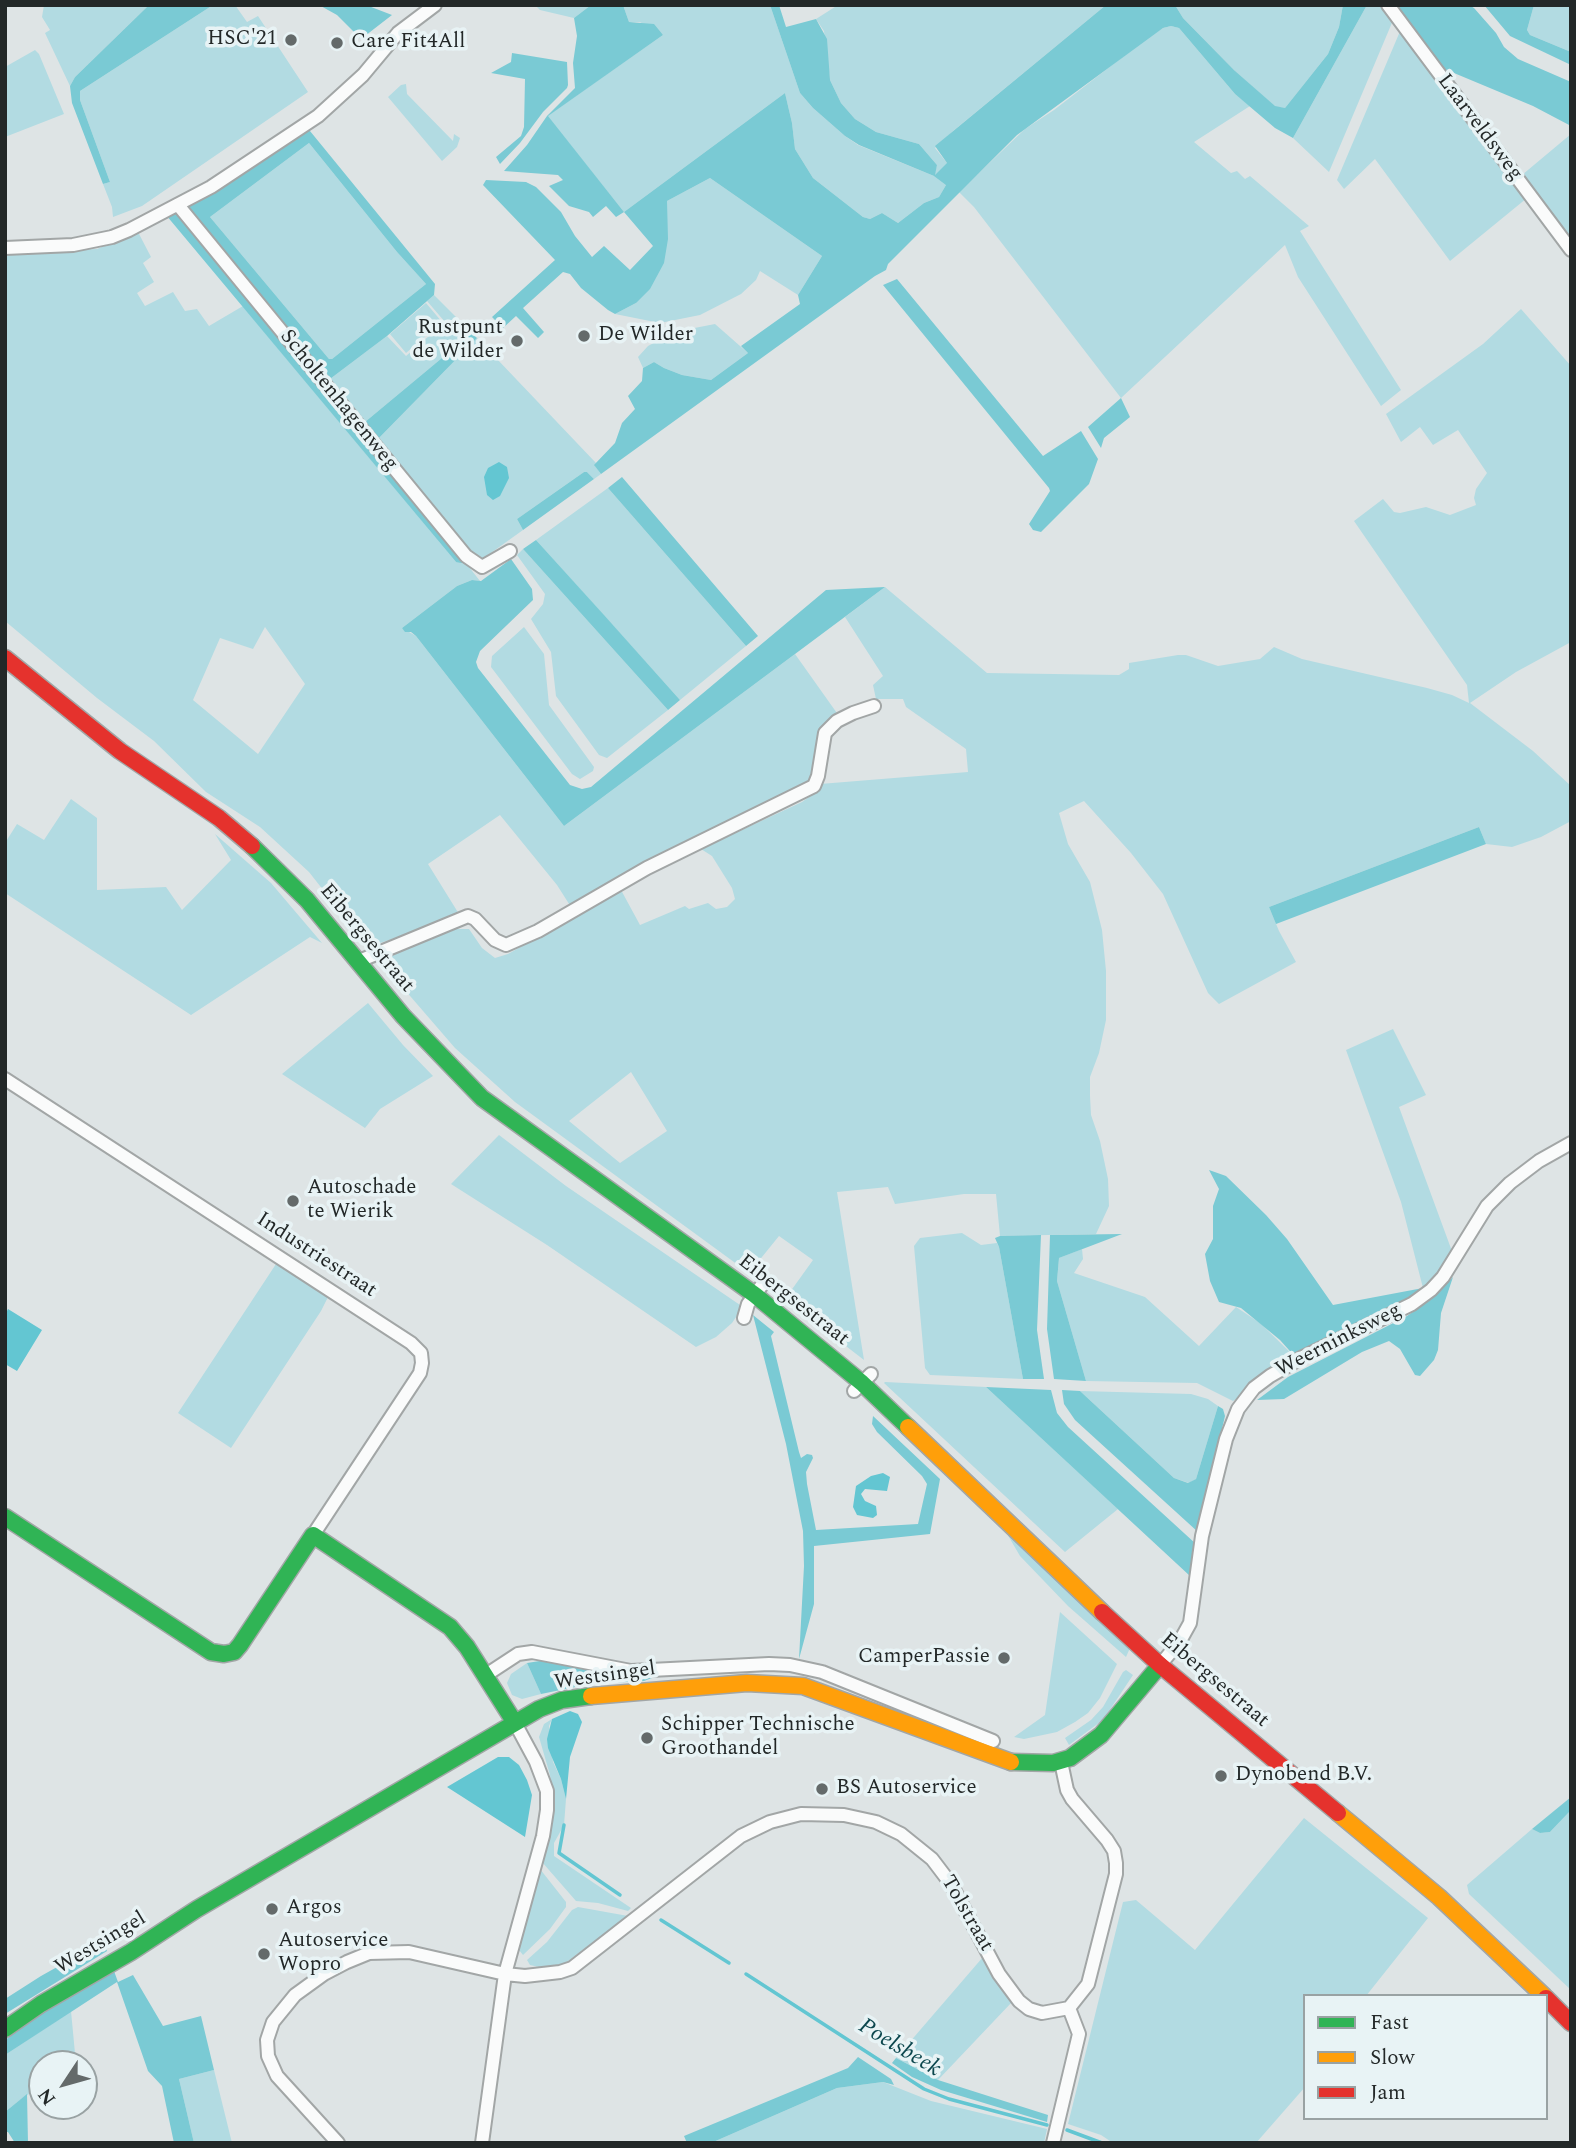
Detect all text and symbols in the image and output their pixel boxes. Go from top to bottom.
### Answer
place label: HSC'21 [207,27,277,53]
place label: Care Fit4All [351,30,465,56]
marker: HSC'21 [283,32,299,48]
marker: Care Fit4All [329,35,345,51]
street label: Laarveldsweg [1431,70,1527,186]
place label: Rustpunt de Wilder [412,316,503,366]
place label: De Wilder [598,323,693,349]
street label: Scholtenhagenweg [273,325,403,477]
marker: De Wilder [576,328,592,344]
marker: Rustpunt de Wilder [509,333,525,349]
street label: Eibergsestraat [313,880,419,998]
place label: Autoschade te Wierik [307,1176,416,1226]
marker: Autoschade te Wierik [285,1193,301,1209]
street label: Industriestraat [251,1208,381,1304]
street label: Eibergsestraat [732,1250,854,1352]
street label: Weerninksweg [1272,1299,1406,1383]
street label: Eibergsestraat [1155,1628,1273,1734]
place label: CamperPassie [858,1645,990,1671]
marker: CamperPassie [996,1650,1012,1666]
street label: Westsingel [553,1657,657,1697]
place label: Schipper Technische Groothandel [661,1713,855,1763]
marker: Schipper Technische Groothandel [639,1730,655,1746]
place label: Dynobend B.V. [1235,1763,1372,1789]
marker: Dynobend B.V. [1213,1768,1229,1784]
place label: BS Autoservice [836,1776,977,1802]
marker: BS Autoservice [814,1781,830,1797]
street label: Tolstraat [934,1871,998,1957]
place label: Argos [286,1896,342,1922]
marker: Argos [264,1901,280,1917]
street label: Westsingel [51,1907,151,1981]
place label: Autoservice Wopro [278,1929,388,1979]
marker: Autoservice Wopro [256,1946,272,1962]
legend [1303,1994,1548,2120]
text: Fast [1370,2007,1409,2039]
water label: Poelsbeek [853,2014,945,2084]
text: Slow [1370,2042,1414,2074]
north arrow [28,2050,98,2120]
text: Jam [1370,2077,1406,2109]
text: N [31,2082,64,2111]

